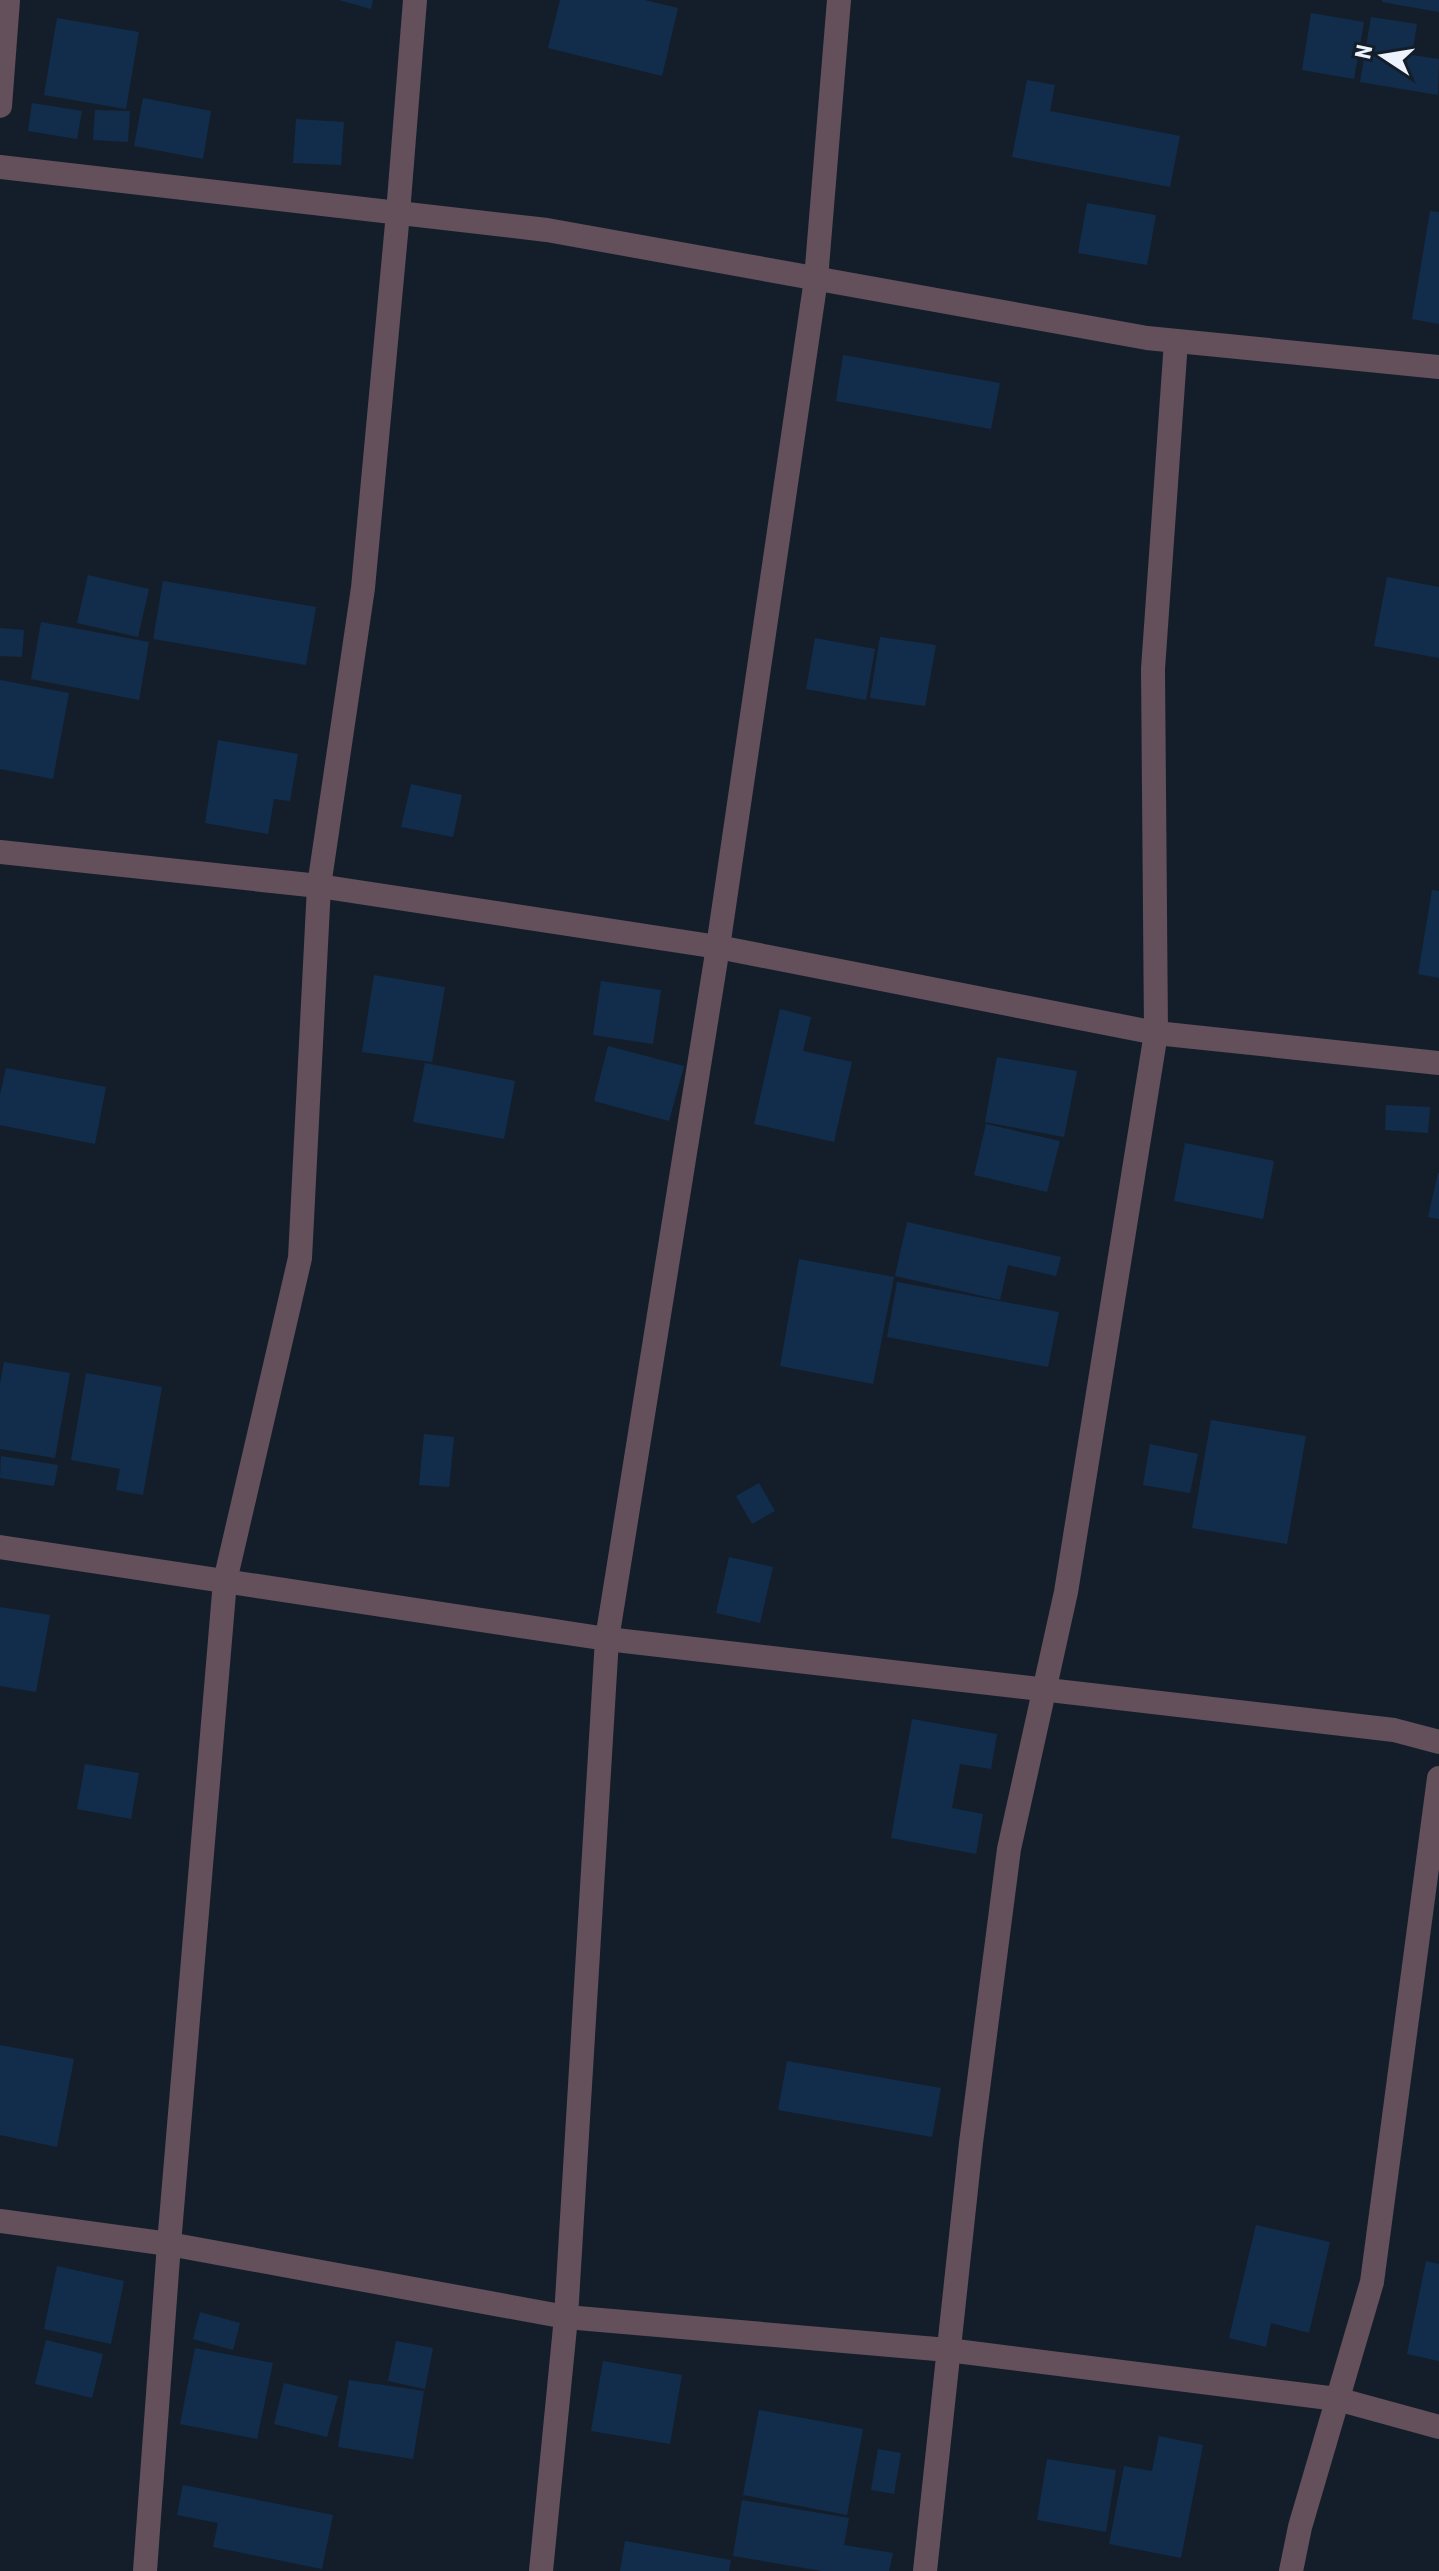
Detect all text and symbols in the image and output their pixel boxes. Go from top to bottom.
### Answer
north arrow [1343,16,1423,96]
text: N [1350,43,1378,61]

